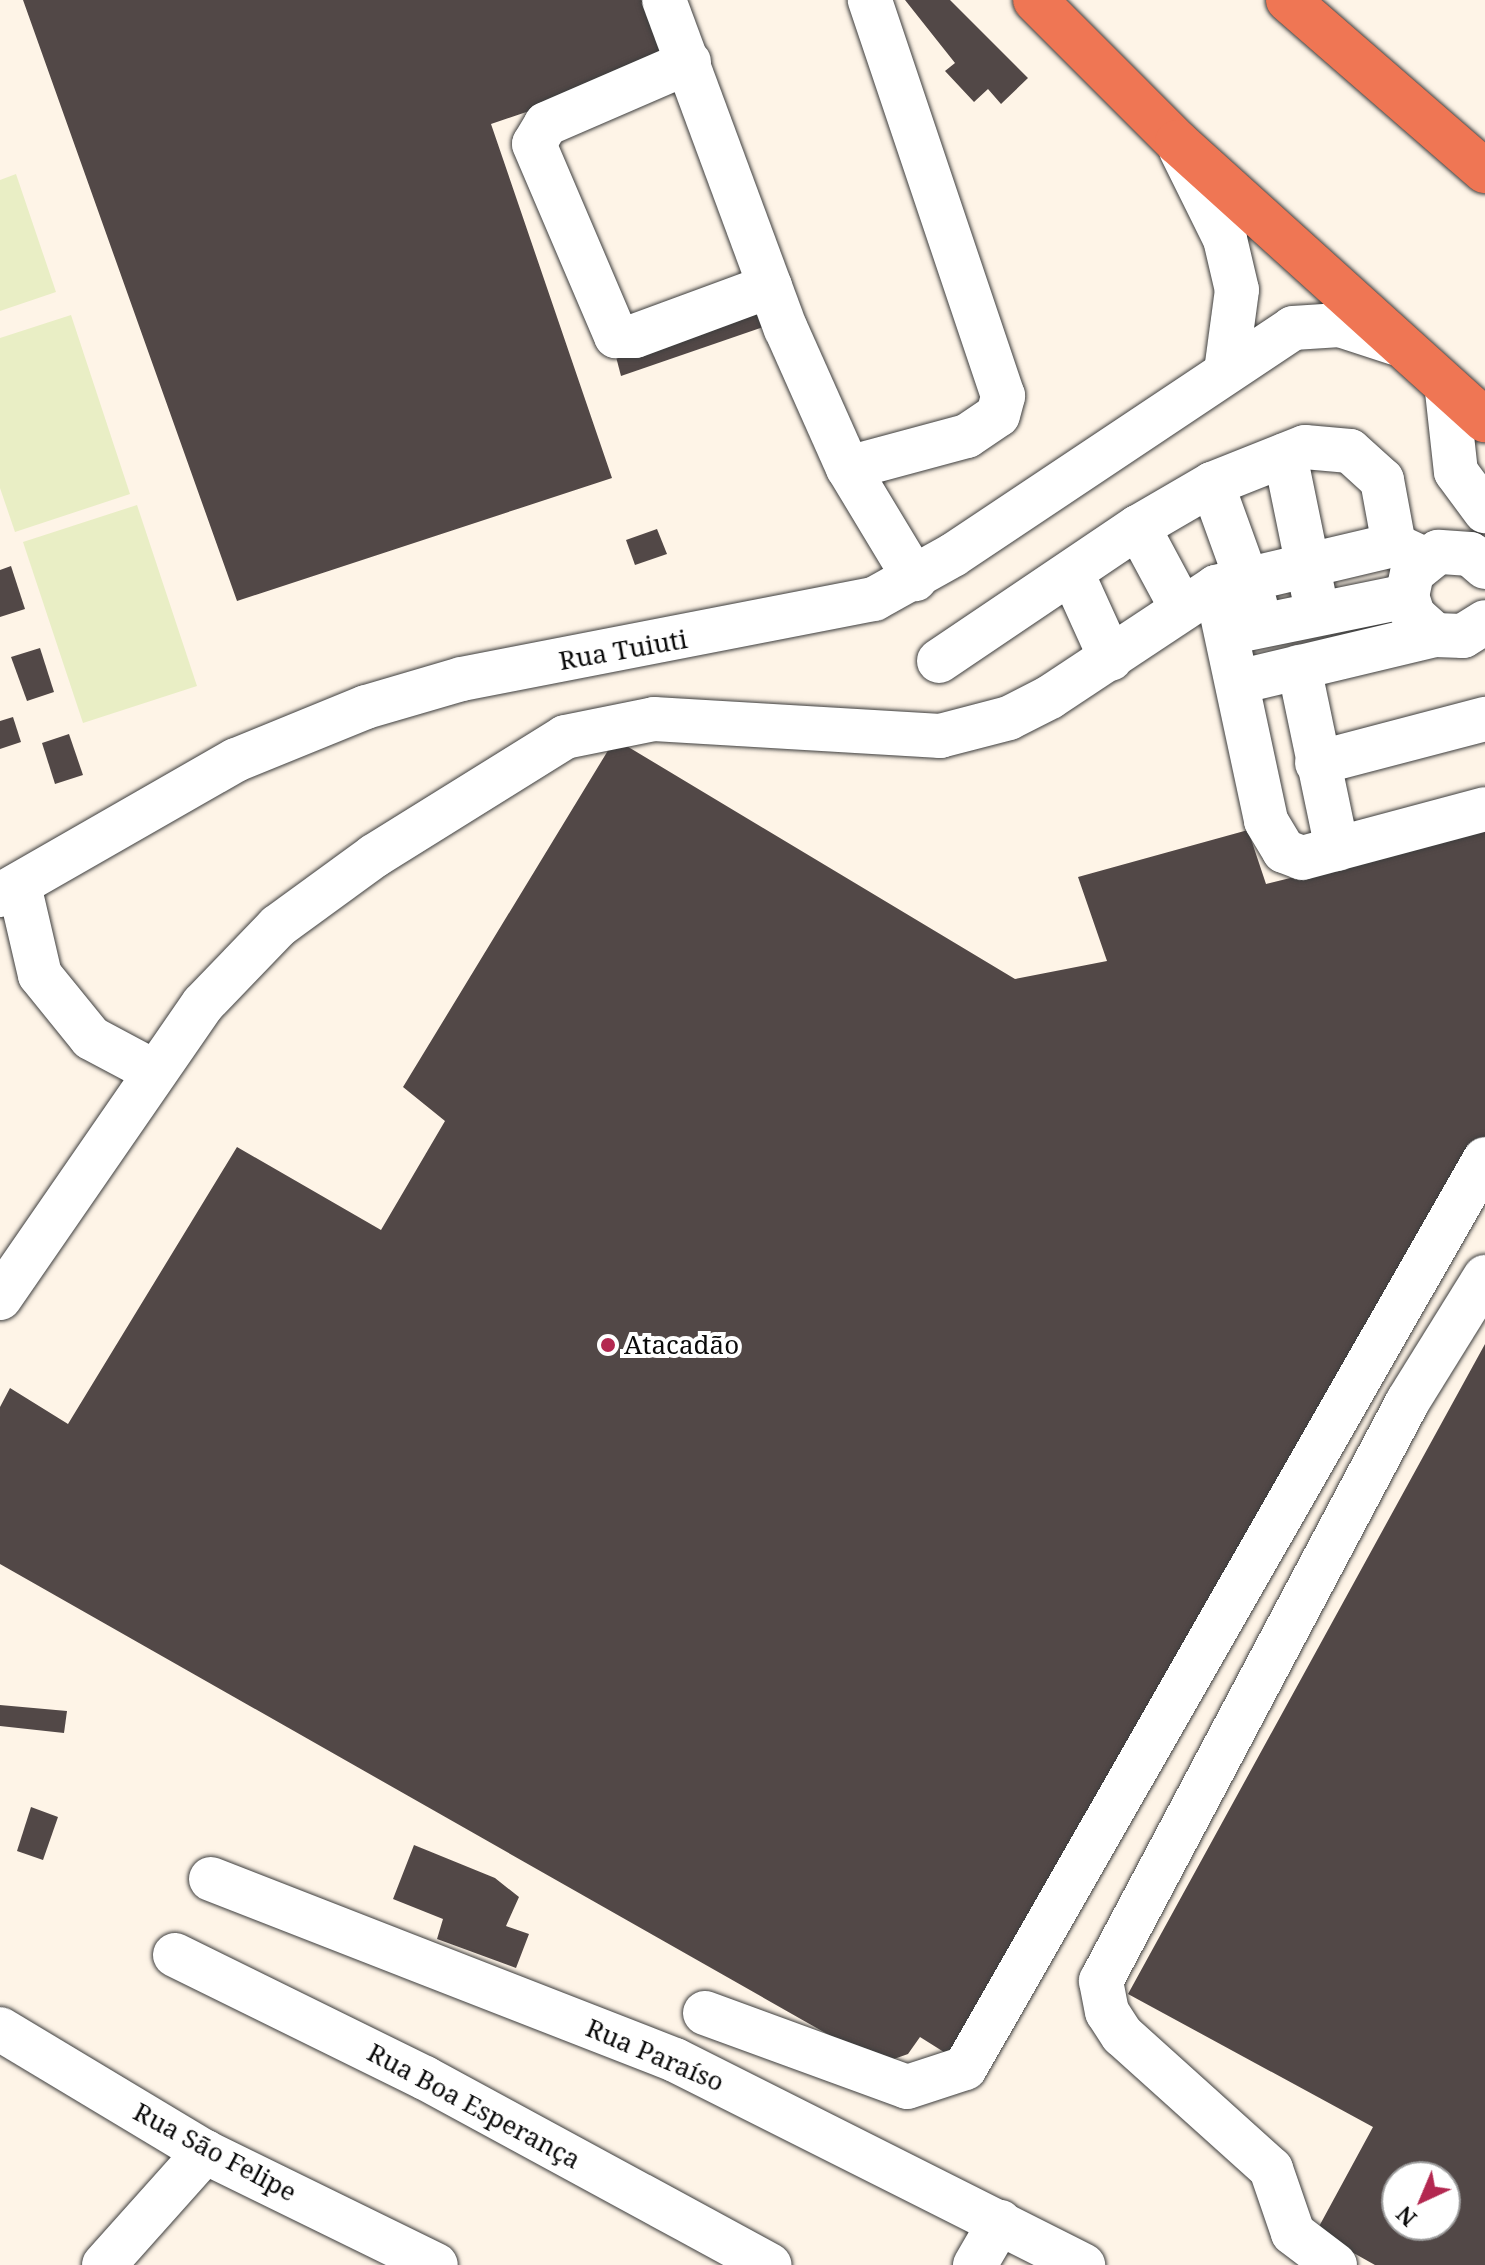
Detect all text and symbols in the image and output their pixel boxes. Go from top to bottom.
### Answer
street label: Rua Tuiuti [556,623,690,677]
place label: Atacadão [624,1329,739,1361]
marker: Atacadão [599,1336,617,1354]
street label: Rua Paraíso [581,2012,729,2098]
street label: Rua Boa Esperança [362,2037,586,2175]
street label: Rua São Felipe [128,2096,302,2208]
north arrow [1381,2161,1461,2241]
text: N [1389,2200,1422,2234]

